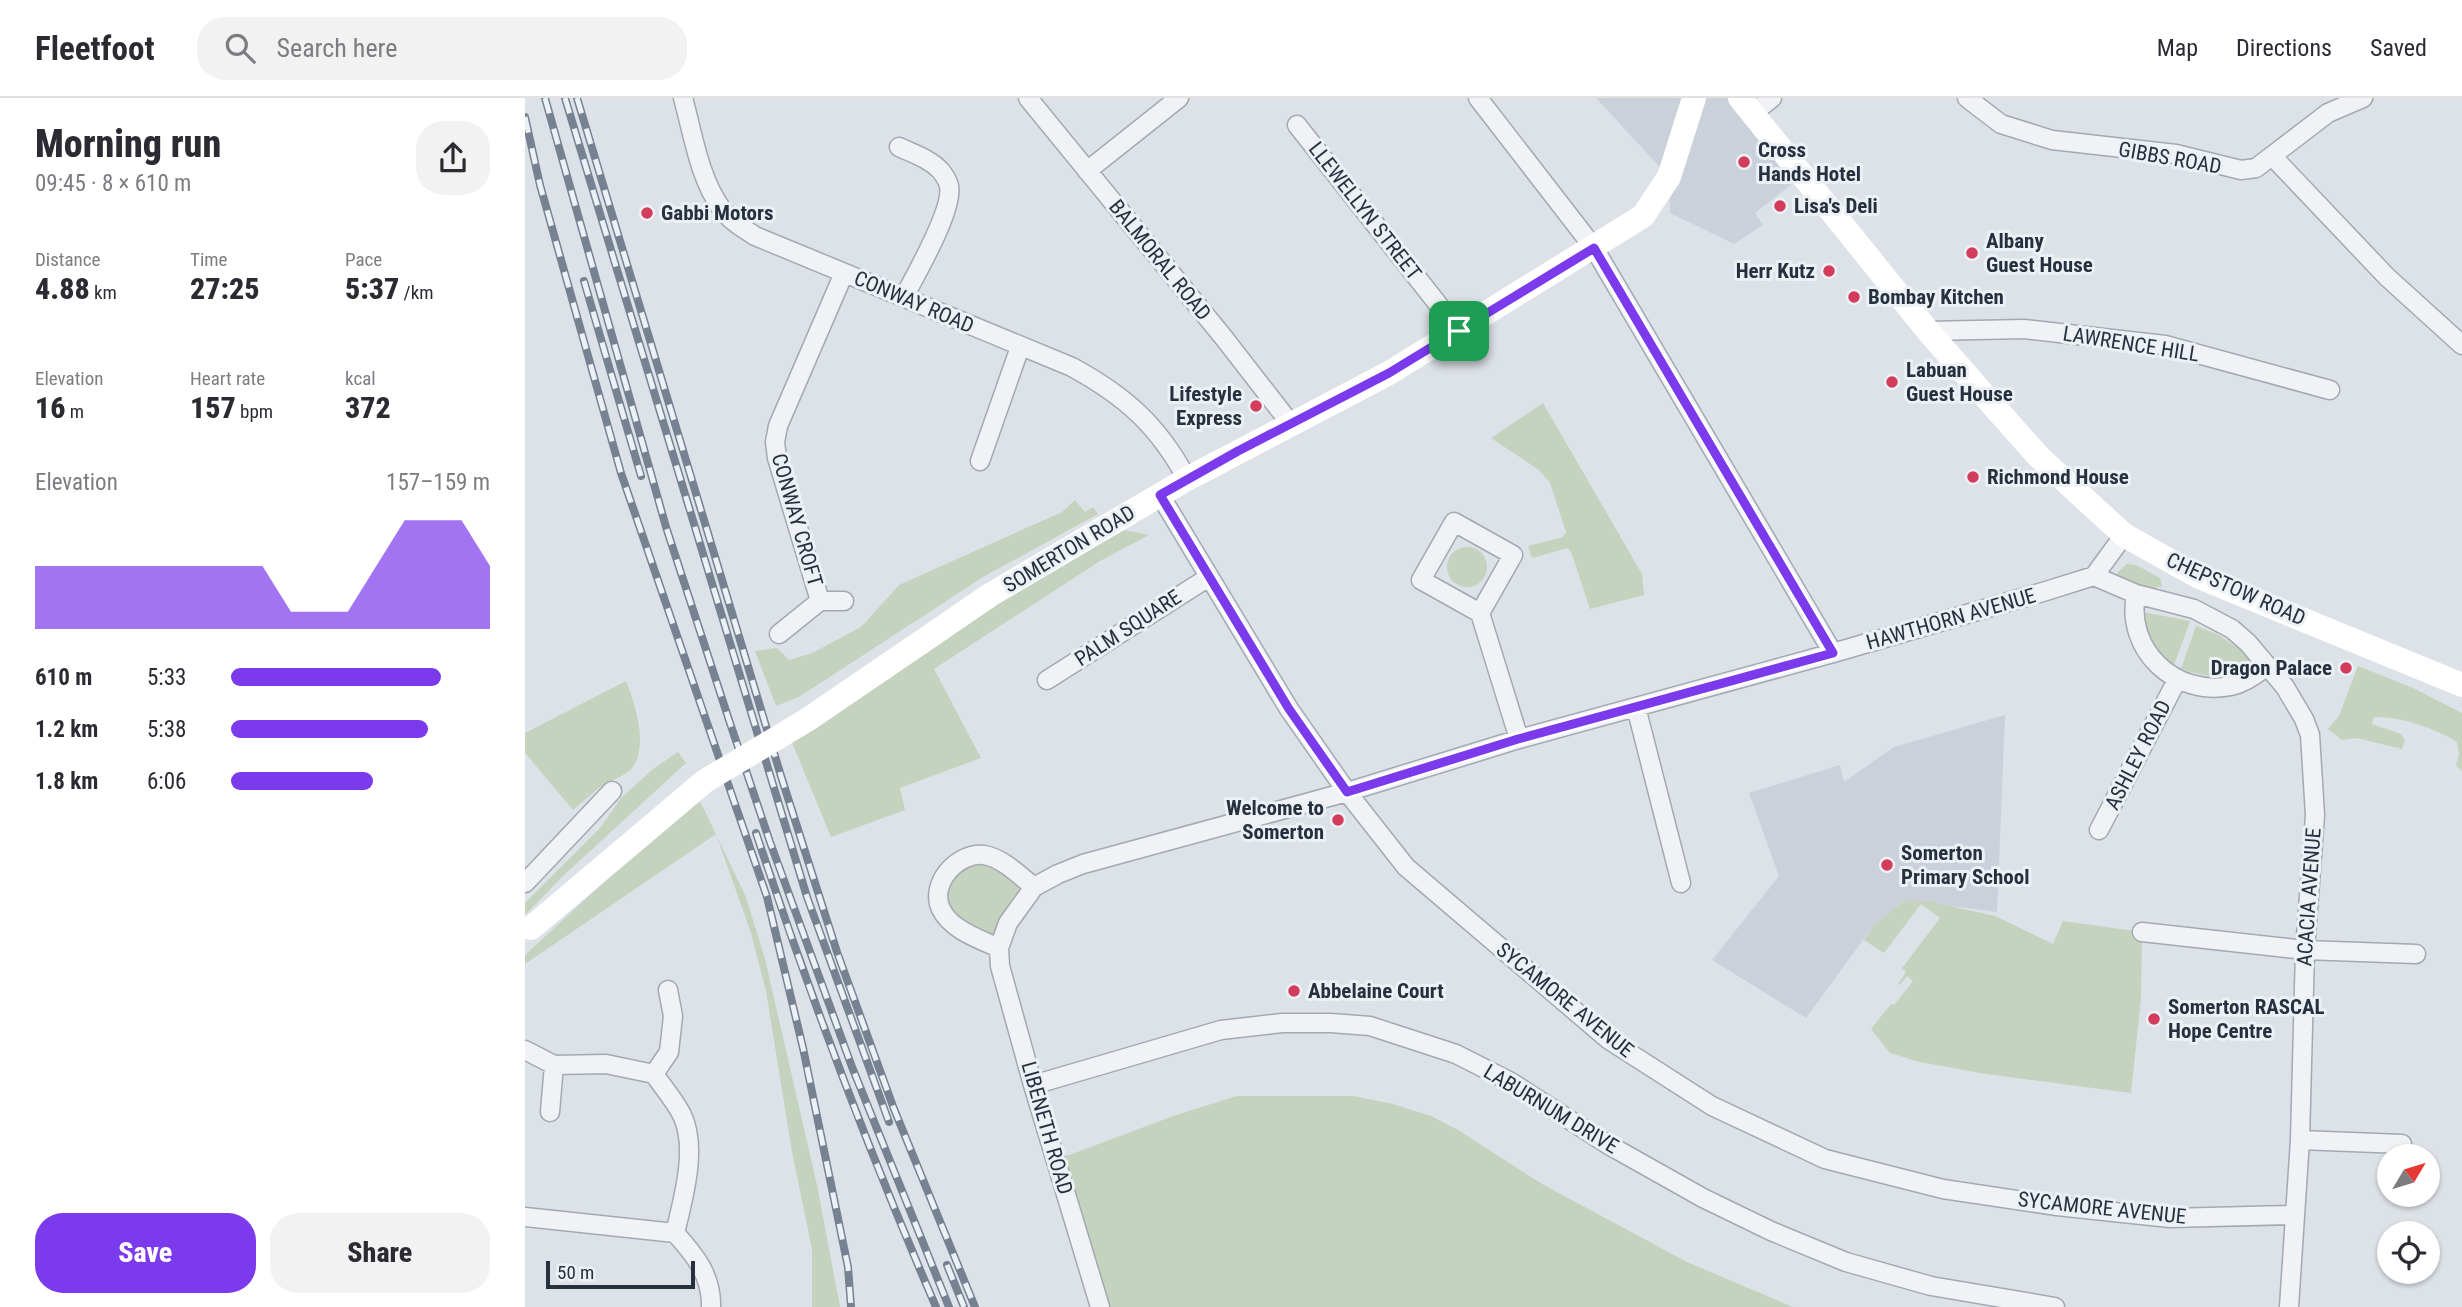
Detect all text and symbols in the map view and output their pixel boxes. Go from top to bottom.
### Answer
search box [197,17,687,80]
text: Fleetfoot [35,29,155,68]
icon: search [221,29,259,67]
text: Search here [277,33,397,63]
text: Map [2157,34,2198,62]
text: Directions [2236,34,2332,62]
text: Saved [2370,34,2427,62]
button: share [416,121,490,195]
text: Morning run [35,122,221,166]
street label: LLEWELLYN STREET [1304,137,1426,285]
street label: GIBBS ROAD [2117,137,2223,179]
place label: Cross Hands Hotel [1758,138,1861,186]
marker: Cross Hands Hotel [1736,154,1752,170]
text: 09:45 · 8 × 610 m [35,170,191,197]
place label: Lisa's Deli [1794,194,1878,218]
street label: BALMORAL ROAD [1104,195,1216,325]
marker: Lisa's Deli [1772,198,1788,214]
place label: Gabbi Motors [661,201,774,225]
marker: Gabbi Motors [639,205,655,221]
place label: Albany Guest House [1986,229,2093,277]
marker: Albany Guest House [1964,245,1980,261]
text: Distance [35,248,100,271]
text: Time [190,248,227,271]
text: Pace [345,248,382,271]
place label: Herr Kutz [1736,259,1815,283]
marker: Herr Kutz [1821,263,1837,279]
street label: CONWAY ROAD [851,266,977,338]
text: 4.88 [35,271,90,306]
text: 27:25 [190,271,259,306]
text: 5:37 [345,271,399,306]
text: km [90,281,117,304]
text: /km [399,281,434,304]
place label: Bombay Kitchen [1868,285,2004,309]
marker: Bombay Kitchen [1846,289,1862,305]
pin [1429,301,1489,361]
icon: arrive [1440,312,1478,350]
street label: LAWRENCE HILL [2061,321,2201,367]
place label: Labuan Guest House [1906,358,2013,406]
text: Elevation [35,367,103,390]
text: Heart rate [190,367,265,390]
text: kcal [345,367,376,390]
marker: Labuan Guest House [1884,374,1900,390]
place label: Lifestyle Express [1169,382,1242,430]
text: 16 [35,390,66,425]
text: 157 [190,390,236,425]
text: 372 [345,390,391,425]
marker: Lifestyle Express [1248,398,1264,414]
text: m [66,400,84,423]
text: bpm [236,400,273,423]
street label: CONWAY CROFT [767,451,827,589]
place label: Richmond House [1987,465,2129,489]
text: Elevation [35,469,118,496]
text: 157–159 m [386,469,490,496]
marker: Richmond House [1965,469,1981,485]
street label: SOMERTON ROAD [999,500,1139,598]
street label: CHEPSTOW ROAD [2163,548,2309,630]
street label: HAWTHORN AVENUE [1864,583,2038,655]
street label: PALM SQUARE [1070,585,1186,671]
place label: Dragon Palace [2211,656,2332,680]
marker: Dragon Palace [2338,660,2354,676]
text: 610 m [35,664,92,691]
text: 5:33 [147,664,186,691]
street label: ASHLEY ROAD [2100,696,2176,814]
text: 1.2 km [35,716,98,743]
text: 5:38 [147,716,186,743]
text: 1.8 km [35,768,98,795]
text: 6:06 [147,768,186,795]
place label: Welcome to Somerton [1226,796,1324,844]
marker: Welcome to Somerton [1330,812,1346,828]
street label: ACACIA AVENUE [2292,827,2326,967]
place label: Somerton Primary School [1901,841,2030,889]
marker: Somerton Primary School [1879,857,1895,873]
street label: SYCAMORE AVENUE [1492,937,1638,1063]
place label: Abbelaine Court [1308,979,1444,1003]
marker: Abbelaine Court [1286,983,1302,999]
place label: Somerton RASCAL Hope Centre [2168,995,2325,1043]
marker: Somerton RASCAL Hope Centre [2146,1011,2162,1027]
street label: LIBENETH ROAD [1017,1059,1077,1197]
street label: LABURNUM DRIVE [1479,1059,1623,1159]
north arrow [2377,1144,2439,1208]
map controls [2377,1144,2440,1284]
street label: SYCAMORE AVENUE [2017,1187,2187,1229]
button: Save [35,1213,256,1293]
button: Share [270,1213,490,1293]
button: locate [2377,1221,2440,1284]
scale bar [546,1258,695,1290]
text: 50 m [557,1261,594,1284]

